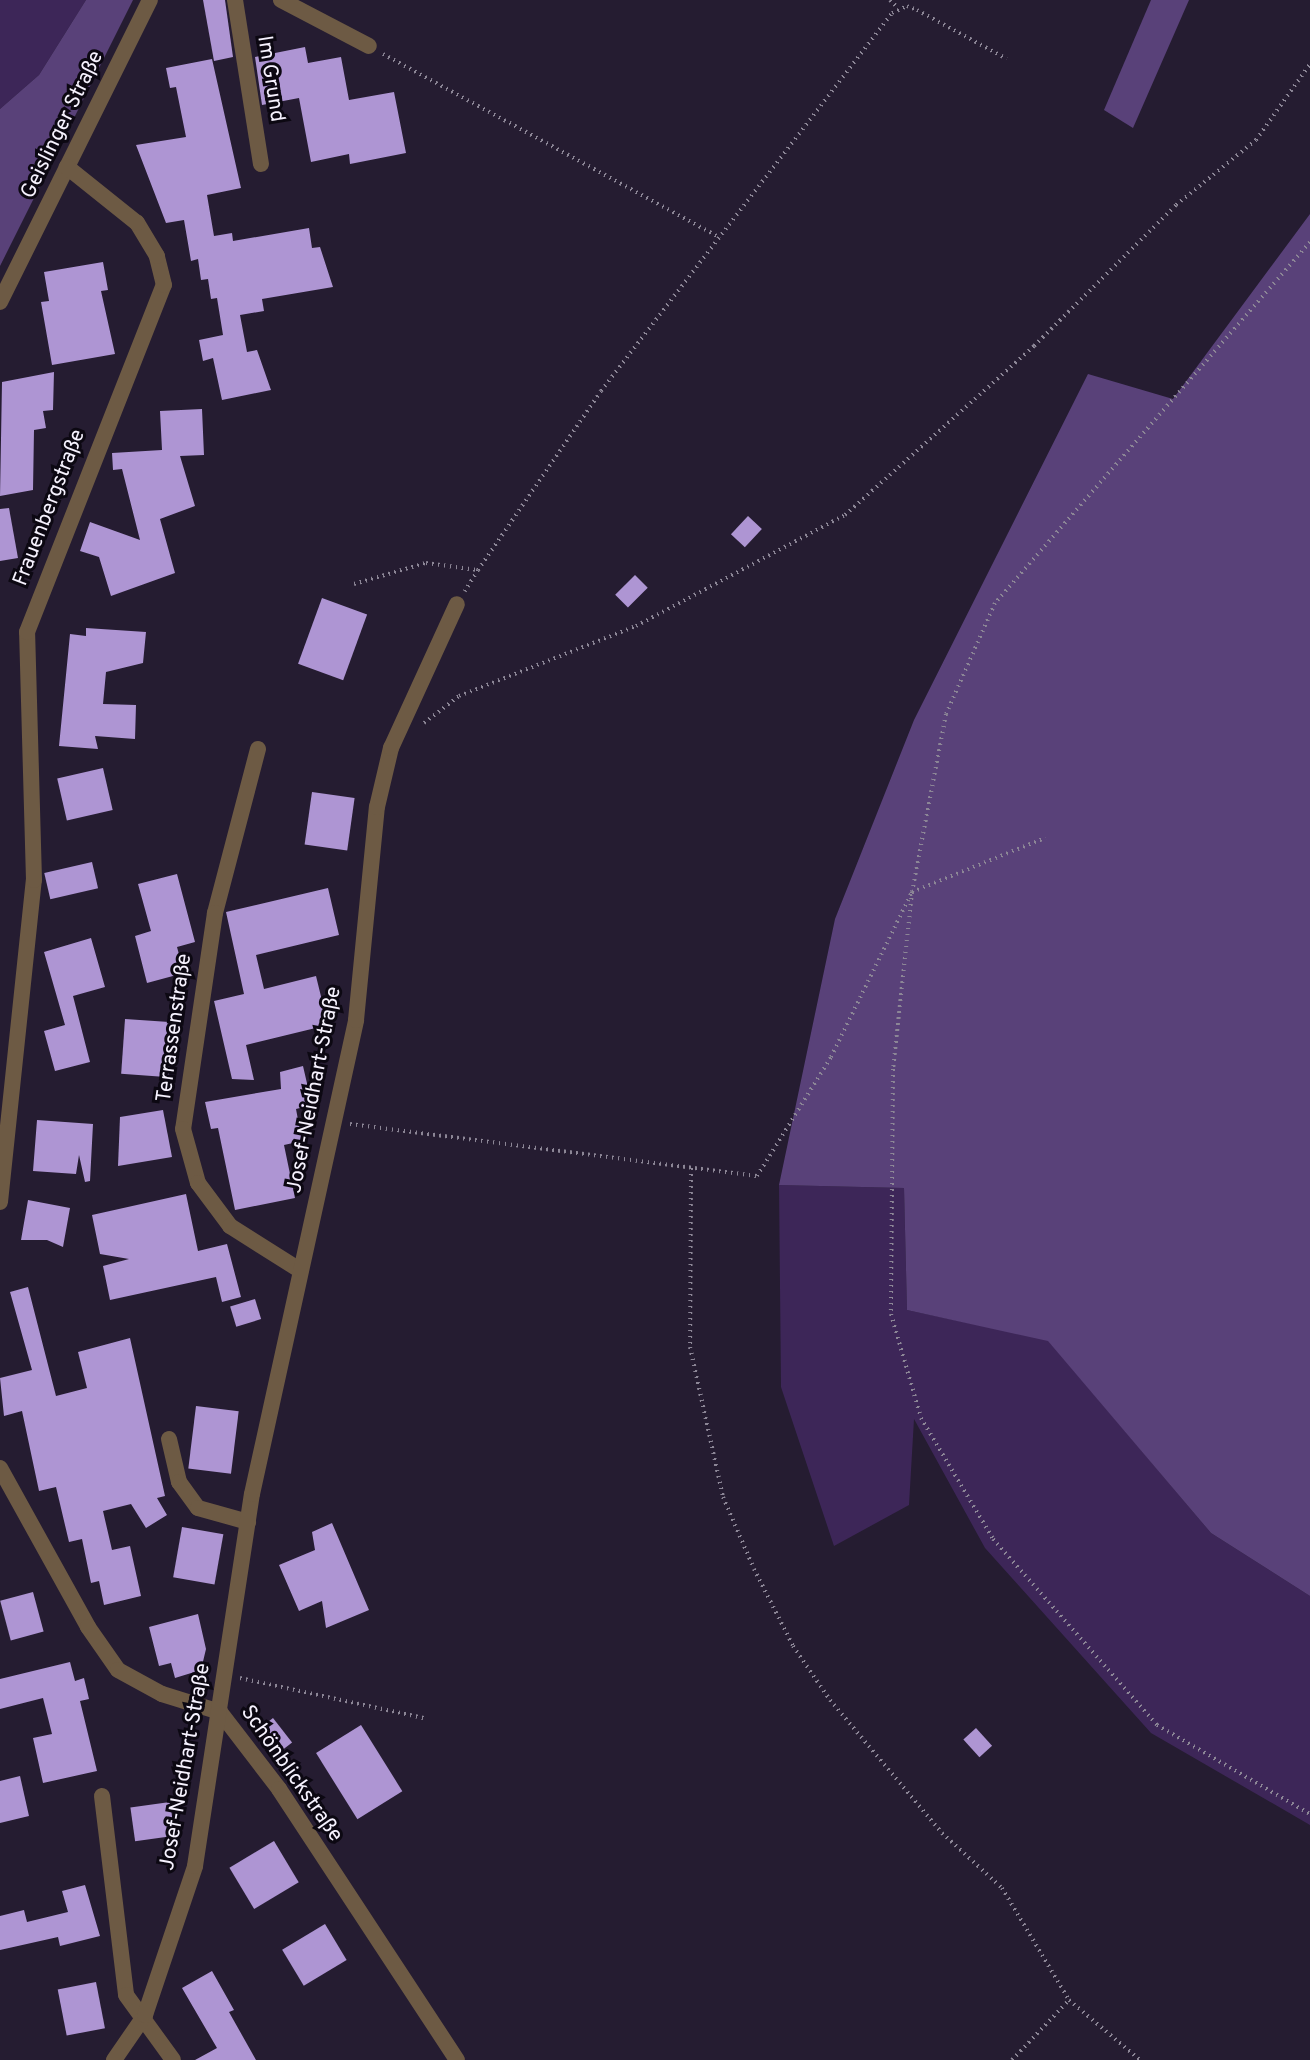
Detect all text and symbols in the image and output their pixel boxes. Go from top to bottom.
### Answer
street label: Im Grund [251,34,289,124]
street label: Geislinger Straße [16,47,110,203]
street label: Frauenbergstraße [9,426,91,590]
street label: Terrassenstraße [152,952,198,1104]
street label: Josef-Neidhart-Straße [283,985,347,1195]
street label: Josef-Neidhart-Straße [155,1661,217,1873]
street label: Schönblickstraße [235,1701,347,1847]

